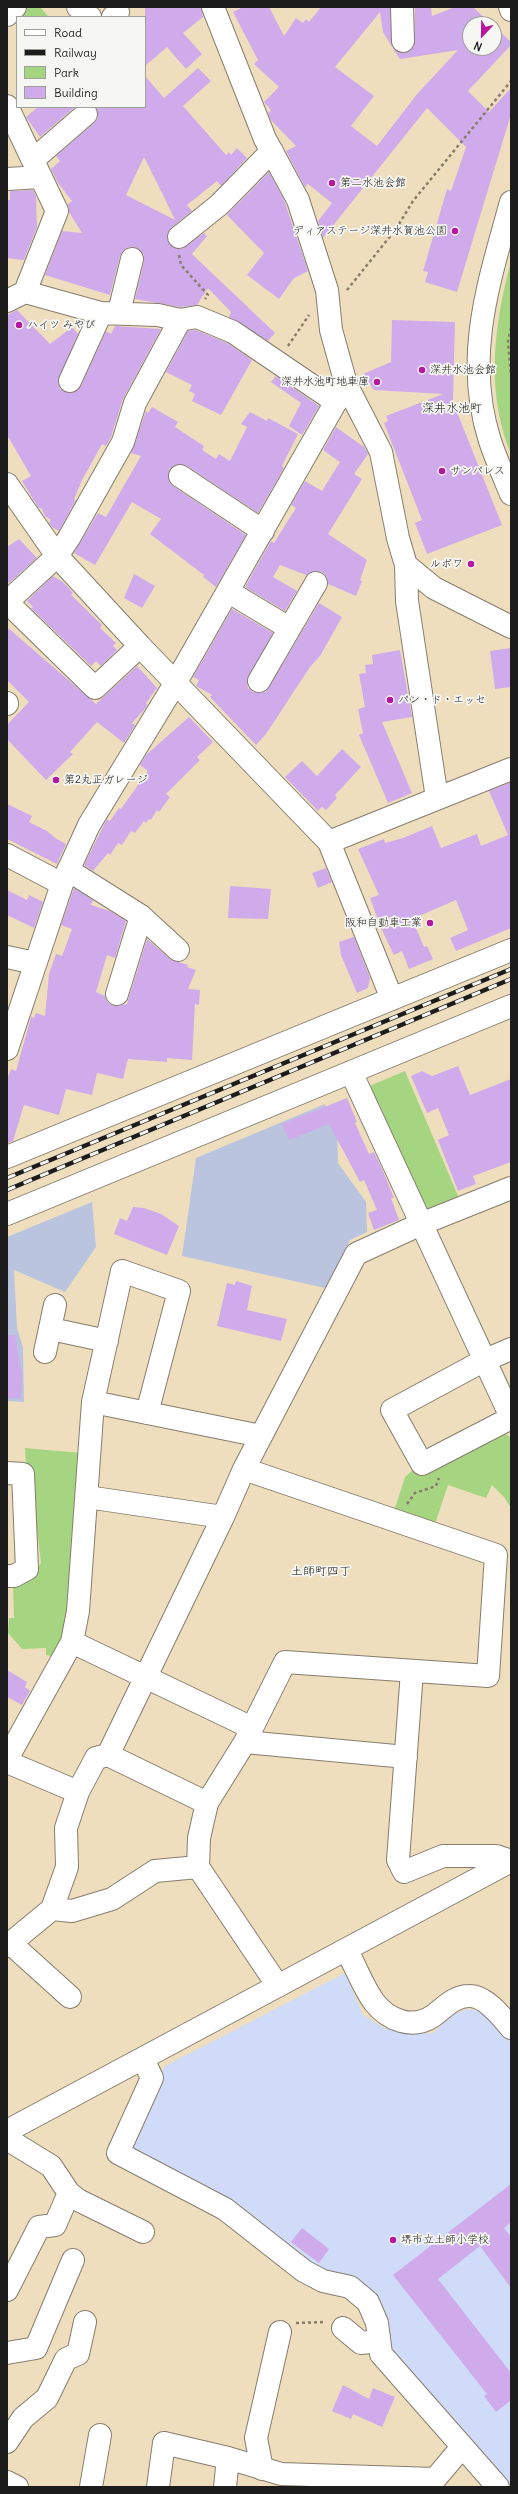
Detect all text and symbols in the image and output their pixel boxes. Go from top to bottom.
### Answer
legend [16,16,146,108]
north arrow [462,16,502,56]
text: Road [54,25,82,40]
text: N [472,38,484,54]
text: Railway [54,45,97,60]
text: Park [54,65,79,80]
text: Building [54,85,98,100]
place label: 第二水池会館 [340,176,406,190]
marker: 第二水池会館 [327,178,337,188]
place label: ディアステージ深井水賀池公園 [293,224,447,238]
marker: ディアステージ深井水賀池公園 [450,226,460,236]
place label: ハイツ みやび [27,318,96,332]
marker: ハイツ みやび [14,320,24,330]
place label: 深井水池会館 [430,363,496,377]
marker: 深井水池会館 [417,365,427,375]
place label: 深井水池町地車庫 [281,375,369,389]
marker: 深井水池町地車庫 [372,377,382,387]
district label: 深井水池町 [422,402,482,416]
place label: サンパレス [450,464,505,478]
marker: サンパレス [437,466,447,476]
place label: ルボワ [430,557,463,571]
marker: ルボワ [466,559,476,569]
place label: パン・ド・エッセ [398,693,486,707]
marker: パン・ド・エッセ [385,695,395,705]
place label: 第2丸正ガレージ [64,773,147,787]
marker: 第2丸正ガレージ [51,775,61,785]
place label: 阪和自動車工業 [345,916,422,930]
marker: 阪和自動車工業 [425,918,435,928]
district label: 土師町四丁 [291,1565,351,1579]
place label: 堺市立土師小学校 [401,2233,489,2247]
marker: 堺市立土師小学校 [388,2235,398,2245]

